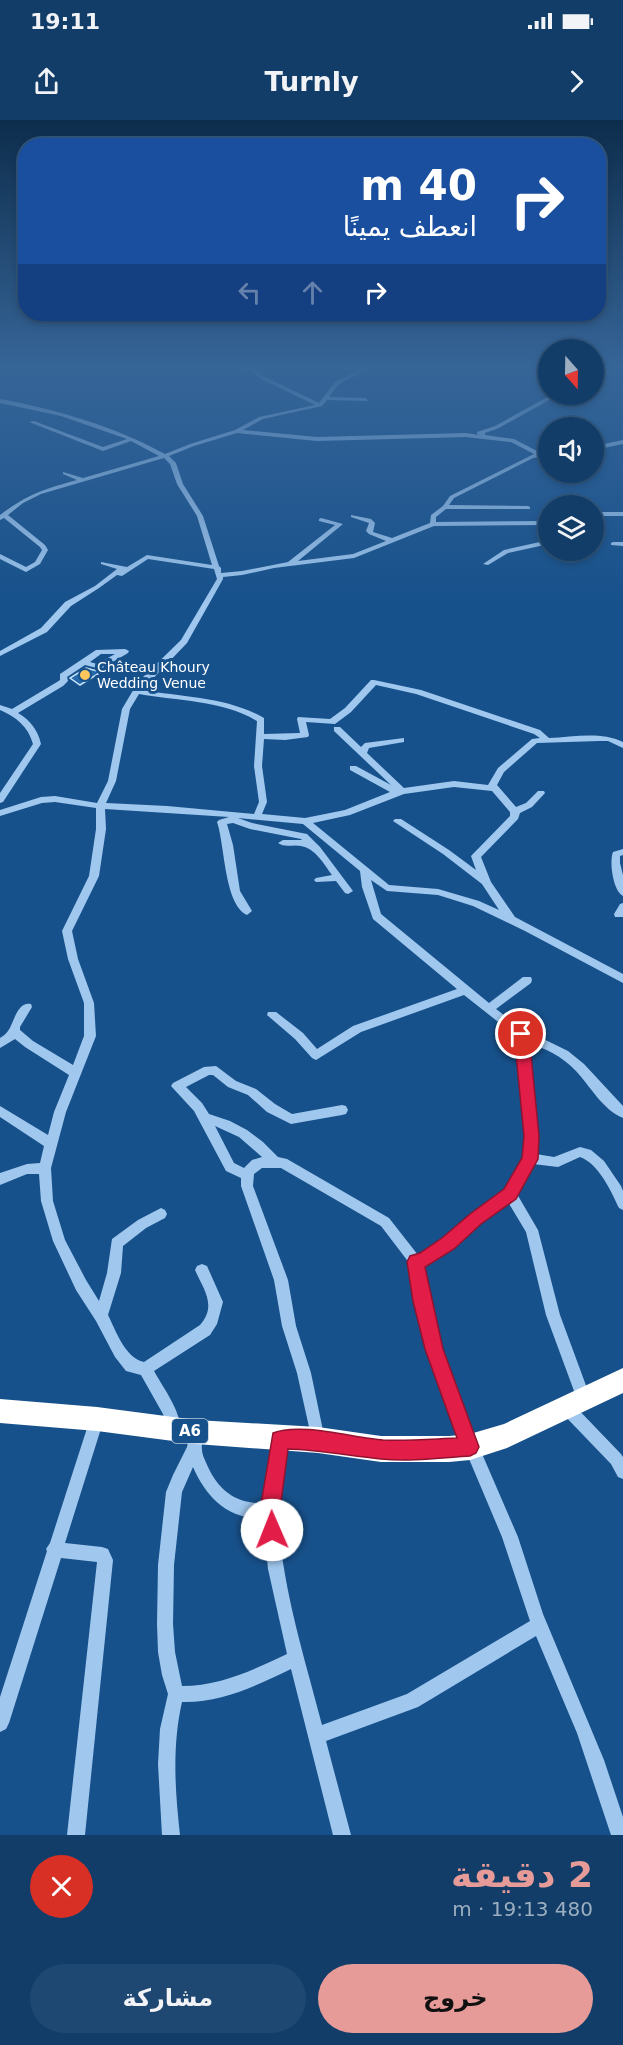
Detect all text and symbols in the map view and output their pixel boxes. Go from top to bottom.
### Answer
text: 19:11 [30,9,100,34]
icon: share [30,65,63,98]
icon: forward [560,65,593,98]
text: Turnly [264,66,359,97]
text: 40 m [360,161,477,210]
icon: right [498,162,576,240]
text: انعطف يمينًا [343,211,477,242]
icon: left [233,276,266,309]
icon: ahead [296,276,329,309]
icon: right [359,276,392,309]
north arrow [538,339,604,405]
map controls [538,339,604,561]
button: sound [538,417,604,483]
button: layers [538,495,604,561]
place label: Château Khoury Wedding Venue [97,659,210,691]
marker: Château Khoury Wedding Venue [78,668,92,682]
pin [495,1008,546,1059]
icon: arrive [504,1017,537,1050]
road number: A6 [172,1419,208,1443]
position arrow [240,1498,304,1562]
text: 2 دقيقة [451,1854,593,1895]
button: close [30,1855,93,1918]
text: 480 m · 19:13 [452,1897,593,1921]
button: مشاركة [30,1964,306,2033]
button: خروج [318,1964,593,2033]

